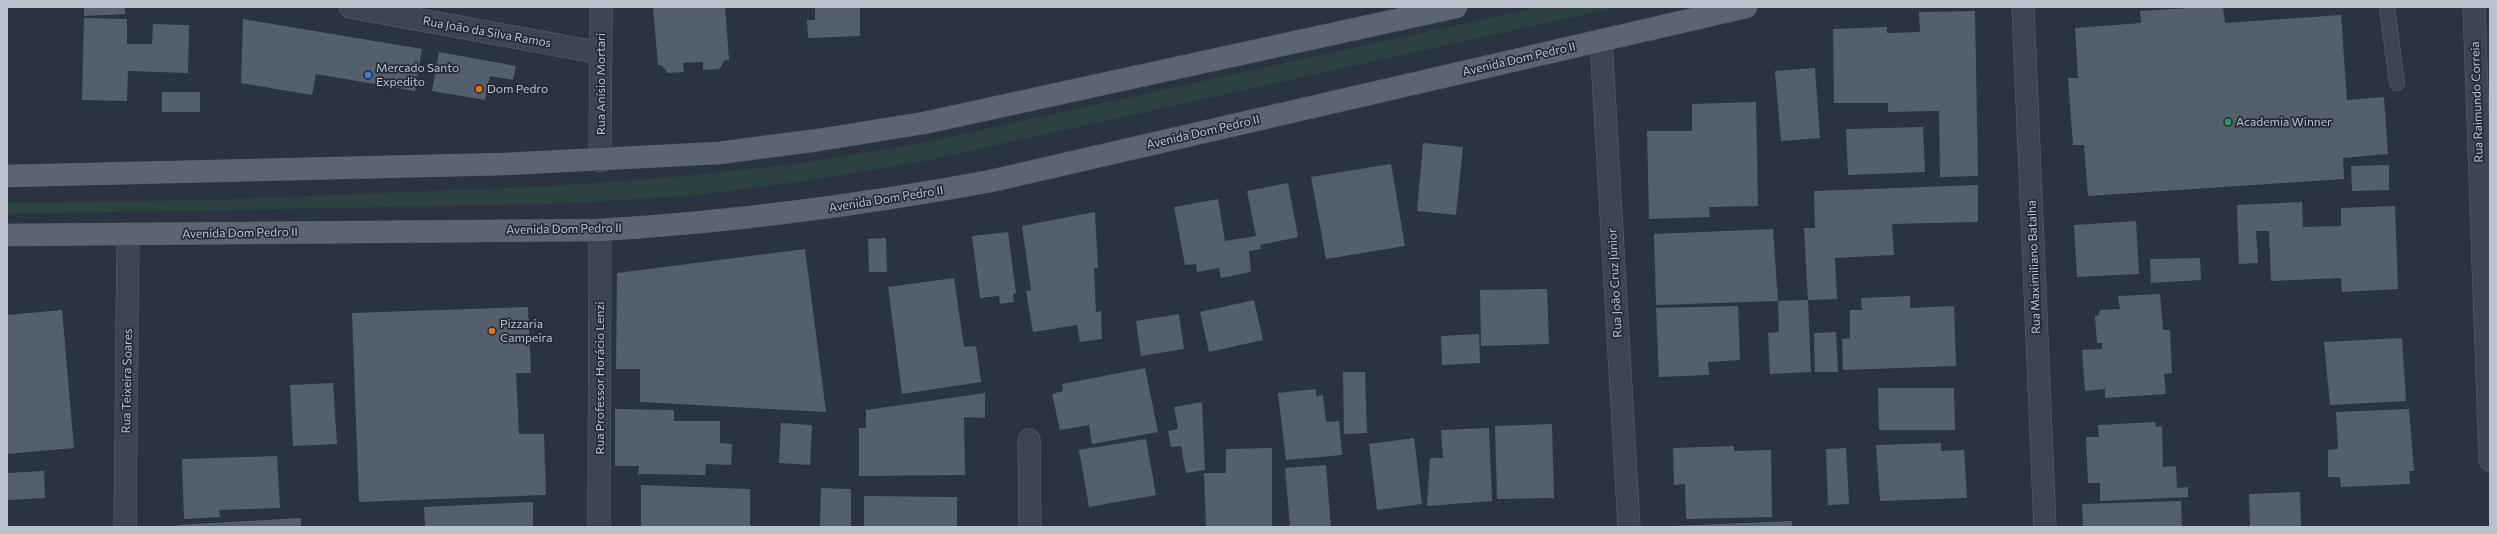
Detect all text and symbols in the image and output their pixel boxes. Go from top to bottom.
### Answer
street label: Rua João da Silva Ramos [422,14,552,50]
street label: Rua Anísio Mortari [594,33,608,135]
street label: Avenida Dom Pedro II [1461,39,1577,79]
street label: Rua Raimundo Correia [2468,41,2486,163]
place label: Mercado Santo Expedito [376,61,459,89]
marker: Mercado Santo Expedito [363,70,373,80]
place label: Dom Pedro [487,82,548,96]
marker: Dom Pedro [474,84,484,94]
street label: Avenida Dom Pedro II [1145,112,1261,152]
place label: Academia Winner [2236,115,2332,129]
marker: Academia Winner [2223,117,2233,127]
street label: Avenida Dom Pedro II [828,183,944,215]
street label: Rua Maximiliano Batalha [2024,200,2044,334]
street label: Avenida Dom Pedro II [506,221,622,237]
street label: Avenida Dom Pedro II [182,225,298,241]
street label: Rua João Cruz Júnior [1605,228,1625,338]
street label: Rua Professor Horácio Lenzi [593,301,607,455]
place label: Pizzaria Campeira [500,317,552,345]
marker: Pizzaria Campeira [487,326,497,336]
street label: Rua Teixeira Soares [119,328,135,434]

